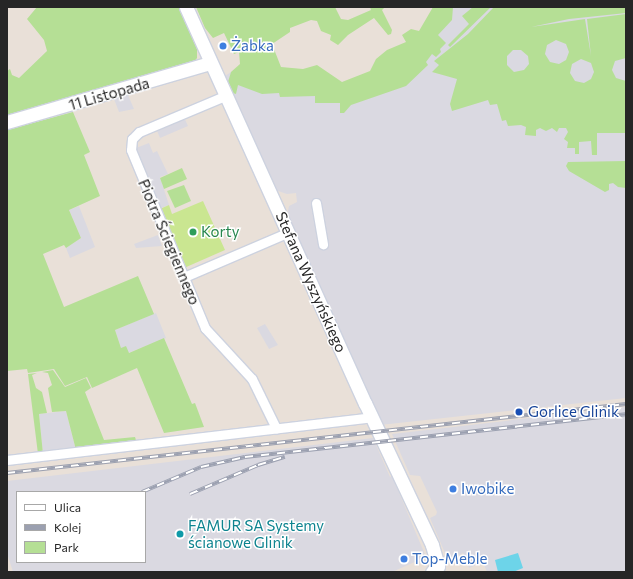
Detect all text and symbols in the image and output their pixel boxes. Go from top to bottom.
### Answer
place label: Żabka [231,37,274,55]
marker: Żabka [218,41,228,51]
street label: 11 Listopada [67,74,151,114]
street label: Piotra Ściegiennego [134,176,204,308]
street label: Stefana Wyszyńskiego [272,209,350,355]
place label: Korty [201,223,239,241]
marker: Korty [188,227,198,237]
place label: Gorlice Glinik [528,403,619,421]
marker: Gorlice Glinik [513,406,525,418]
place label: Iwobike [461,480,514,498]
marker: Iwobike [448,484,458,494]
legend [16,491,146,563]
text: Ulica [54,500,81,514]
place label: FAMUR SA Systemy ścianowe Glinik [188,516,324,551]
text: Kolej [54,520,81,534]
marker: FAMUR SA Systemy ścianowe Glinik [175,529,185,539]
text: Park [54,540,79,554]
place label: Top-Meble [412,550,487,568]
marker: Top-Meble [399,554,409,564]

